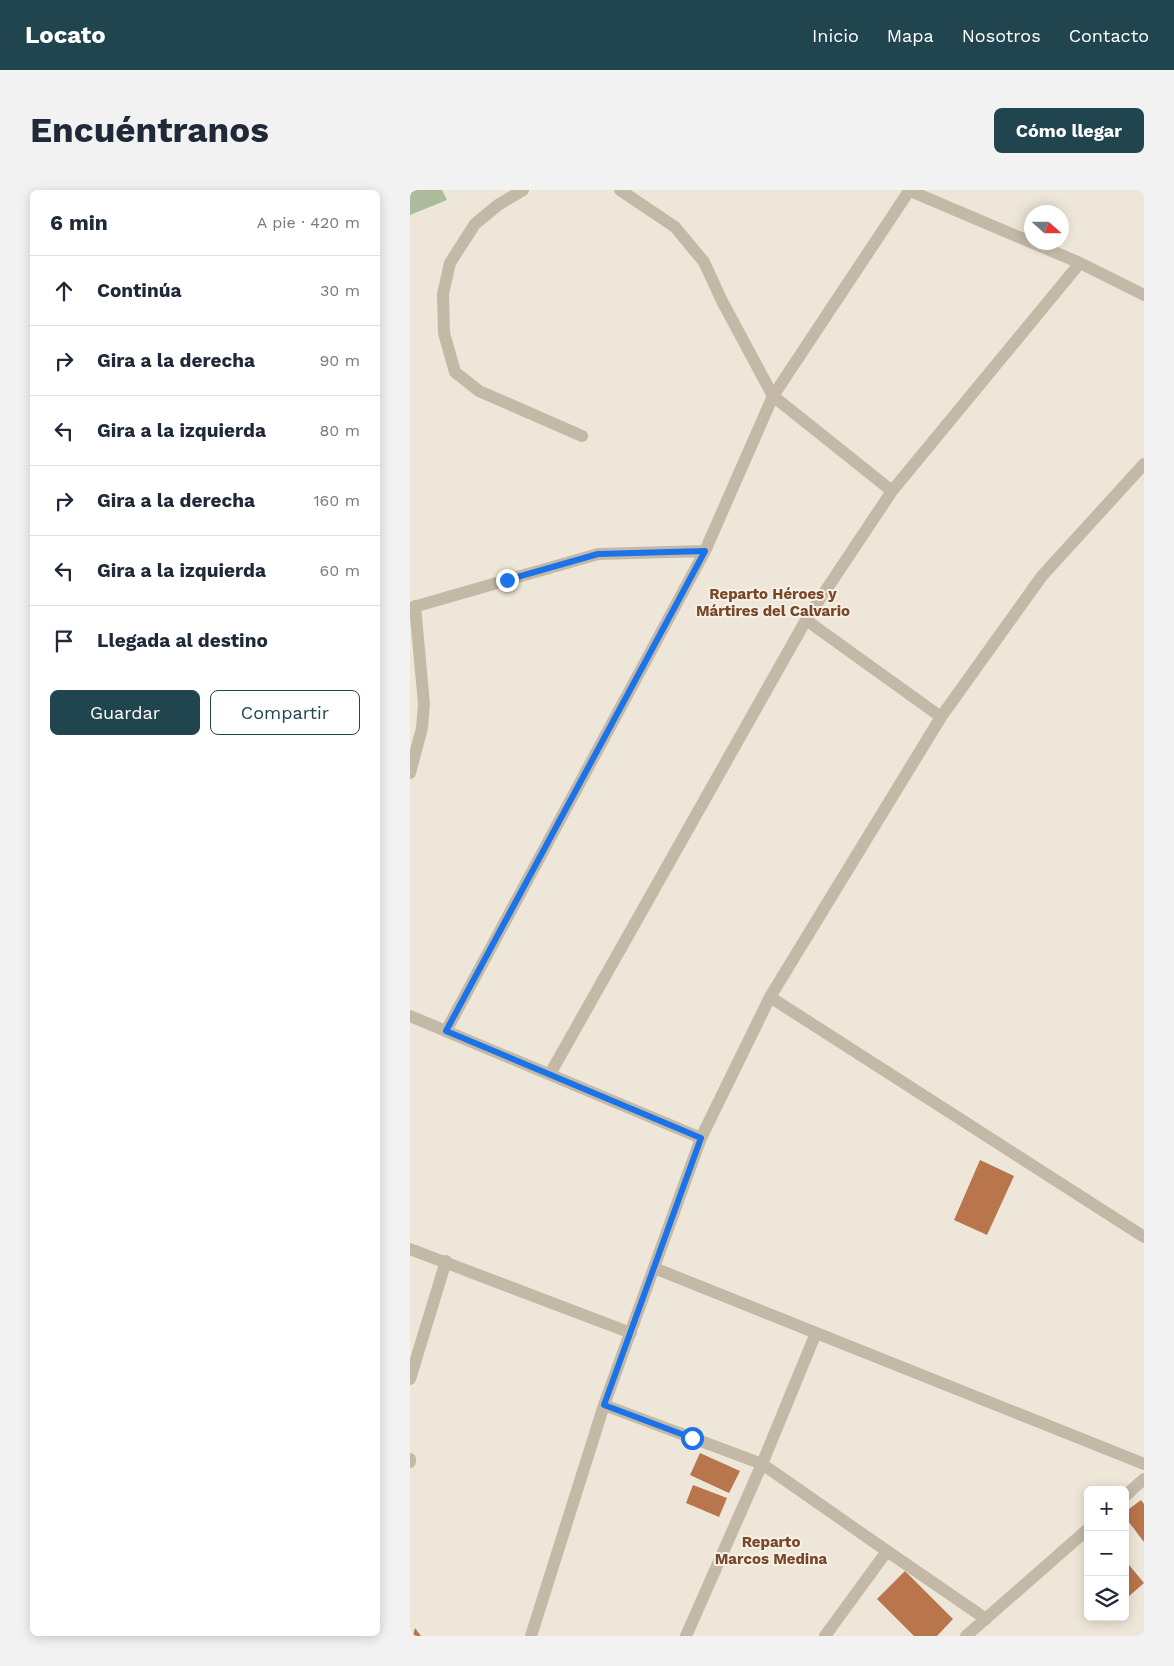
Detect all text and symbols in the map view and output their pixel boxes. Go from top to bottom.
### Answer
text: Locato [25,21,106,49]
text: Inicio [812,25,859,46]
text: Mapa [887,25,934,46]
text: Nosotros [962,25,1041,46]
text: Contacto [1069,25,1149,46]
button: Cómo llegar [994,108,1144,153]
text: Encuéntranos [30,109,269,151]
north arrow [1024,205,1069,250]
text: 6 min [50,210,108,235]
text: A pie · 420 m [257,213,360,232]
icon: ahead [50,277,78,305]
text: Continúa [97,279,181,302]
text: 30 m [320,281,360,300]
icon: right [50,347,78,375]
text: Gira a la derecha [97,349,255,372]
text: 90 m [319,351,360,370]
icon: left [50,417,78,445]
text: Gira a la izquierda [97,419,266,442]
text: 80 m [319,421,360,440]
icon: right [50,487,78,515]
text: Gira a la derecha [97,489,255,512]
text: 160 m [313,491,360,510]
icon: left [50,557,78,585]
text: Gira a la izquierda [97,559,266,582]
text: 60 m [320,561,360,580]
route end [496,569,519,592]
district label: Reparto Héroes y Mártires del Calvario [696,585,850,620]
icon: arrive [50,627,78,655]
text: Llegada al destino [97,629,268,652]
button: Guardar [50,690,200,735]
button: Compartir [210,690,360,735]
route start [681,1427,704,1450]
map controls [1084,1486,1129,1621]
button: + [1084,1486,1129,1531]
button: − [1084,1531,1129,1576]
district label: Reparto Marcos Medina [715,1533,828,1568]
button: layers [1084,1576,1129,1621]

